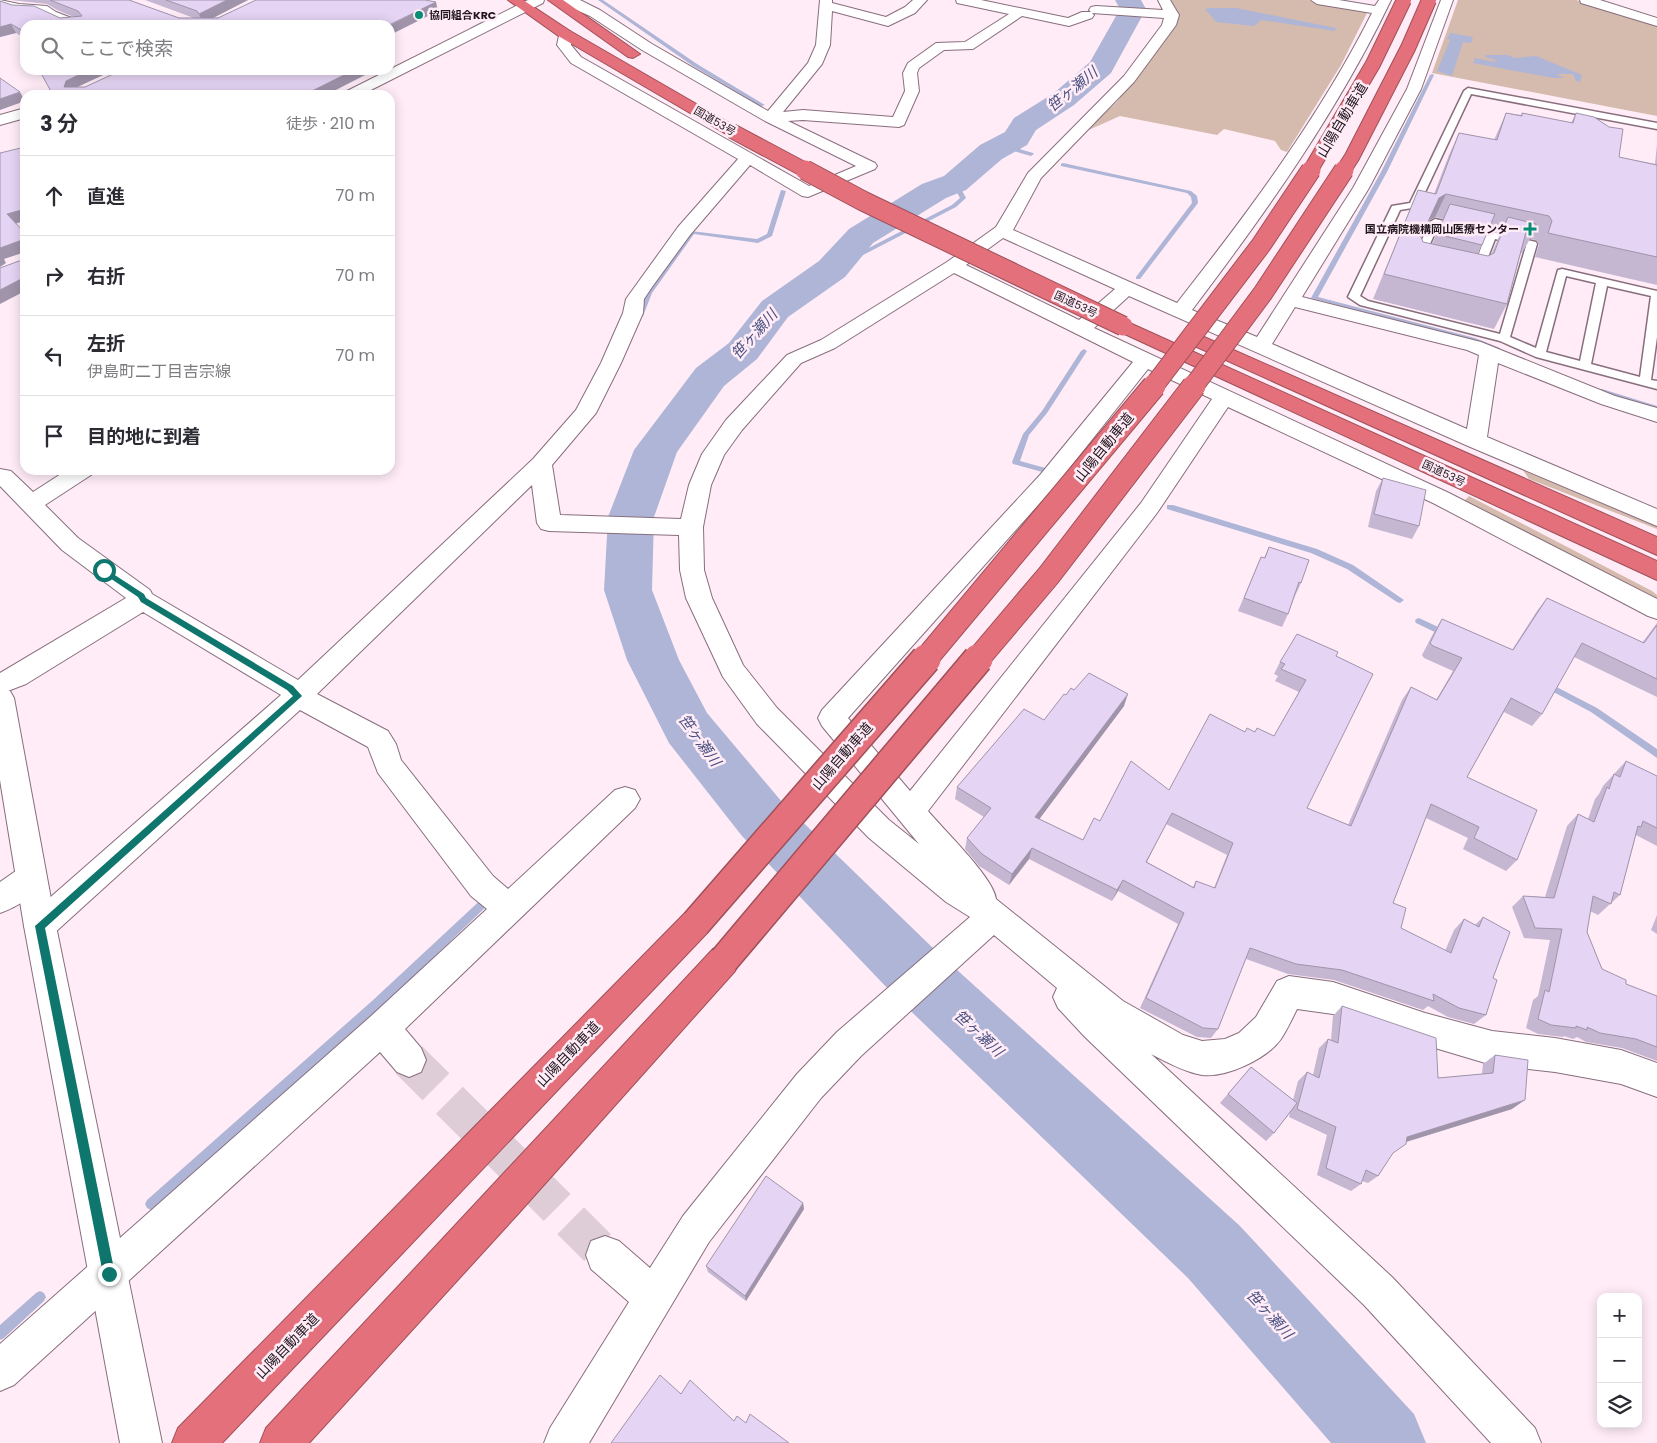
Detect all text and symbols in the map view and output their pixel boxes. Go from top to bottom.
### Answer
place label: 協同組合KRC [429,7,496,23]
marker: 協同組合KRC [413,9,425,21]
search box [20,20,395,75]
icon: search [38,34,66,62]
text: ここで検索 [78,35,173,62]
water label: 笹ヶ瀬川 [1042,61,1103,116]
street label: 山陽自動車道 [1312,79,1372,161]
street label: 国道53号 [691,102,739,140]
text: 3 分 [40,109,78,138]
text: 徒歩 · 210 m [286,112,375,135]
icon: ahead [40,182,68,210]
text: 直進 [87,183,125,210]
text: 70 m [335,184,375,207]
place label: 国立病院機構岡山医療センター [1365,221,1519,237]
marker: 国立病院機構岡山医療センター [1523,222,1537,236]
icon: right [40,262,68,290]
text: 右折 [87,263,125,290]
text: 70 m [335,264,375,287]
street label: 国道53号 [1052,287,1100,321]
water label: 笹ヶ瀬川 [726,303,783,363]
text: 左折 [87,330,125,357]
icon: left [40,342,68,370]
text: 70 m [335,344,375,367]
text: 伊島町二丁目吉宗線 [87,360,231,383]
street label: 山陽自動車道 [1070,408,1138,486]
icon: arrive [40,422,68,450]
text: 目的地に到着 [87,423,201,450]
street label: 国道53号 [1420,456,1468,490]
route start [93,559,116,582]
water label: 笹ヶ瀬川 [674,710,727,772]
street label: 山陽自動車道 [807,718,877,794]
water label: 笹ヶ瀬川 [950,1005,1010,1062]
street label: 山陽自動車道 [532,1017,604,1091]
route end [98,1263,121,1286]
water label: 笹ヶ瀬川 [1242,1285,1299,1345]
map controls [1597,1293,1642,1428]
button: + [1597,1293,1642,1338]
street label: 山陽自動車道 [251,1309,323,1383]
button: − [1597,1338,1642,1383]
button: layers [1597,1383,1642,1428]

